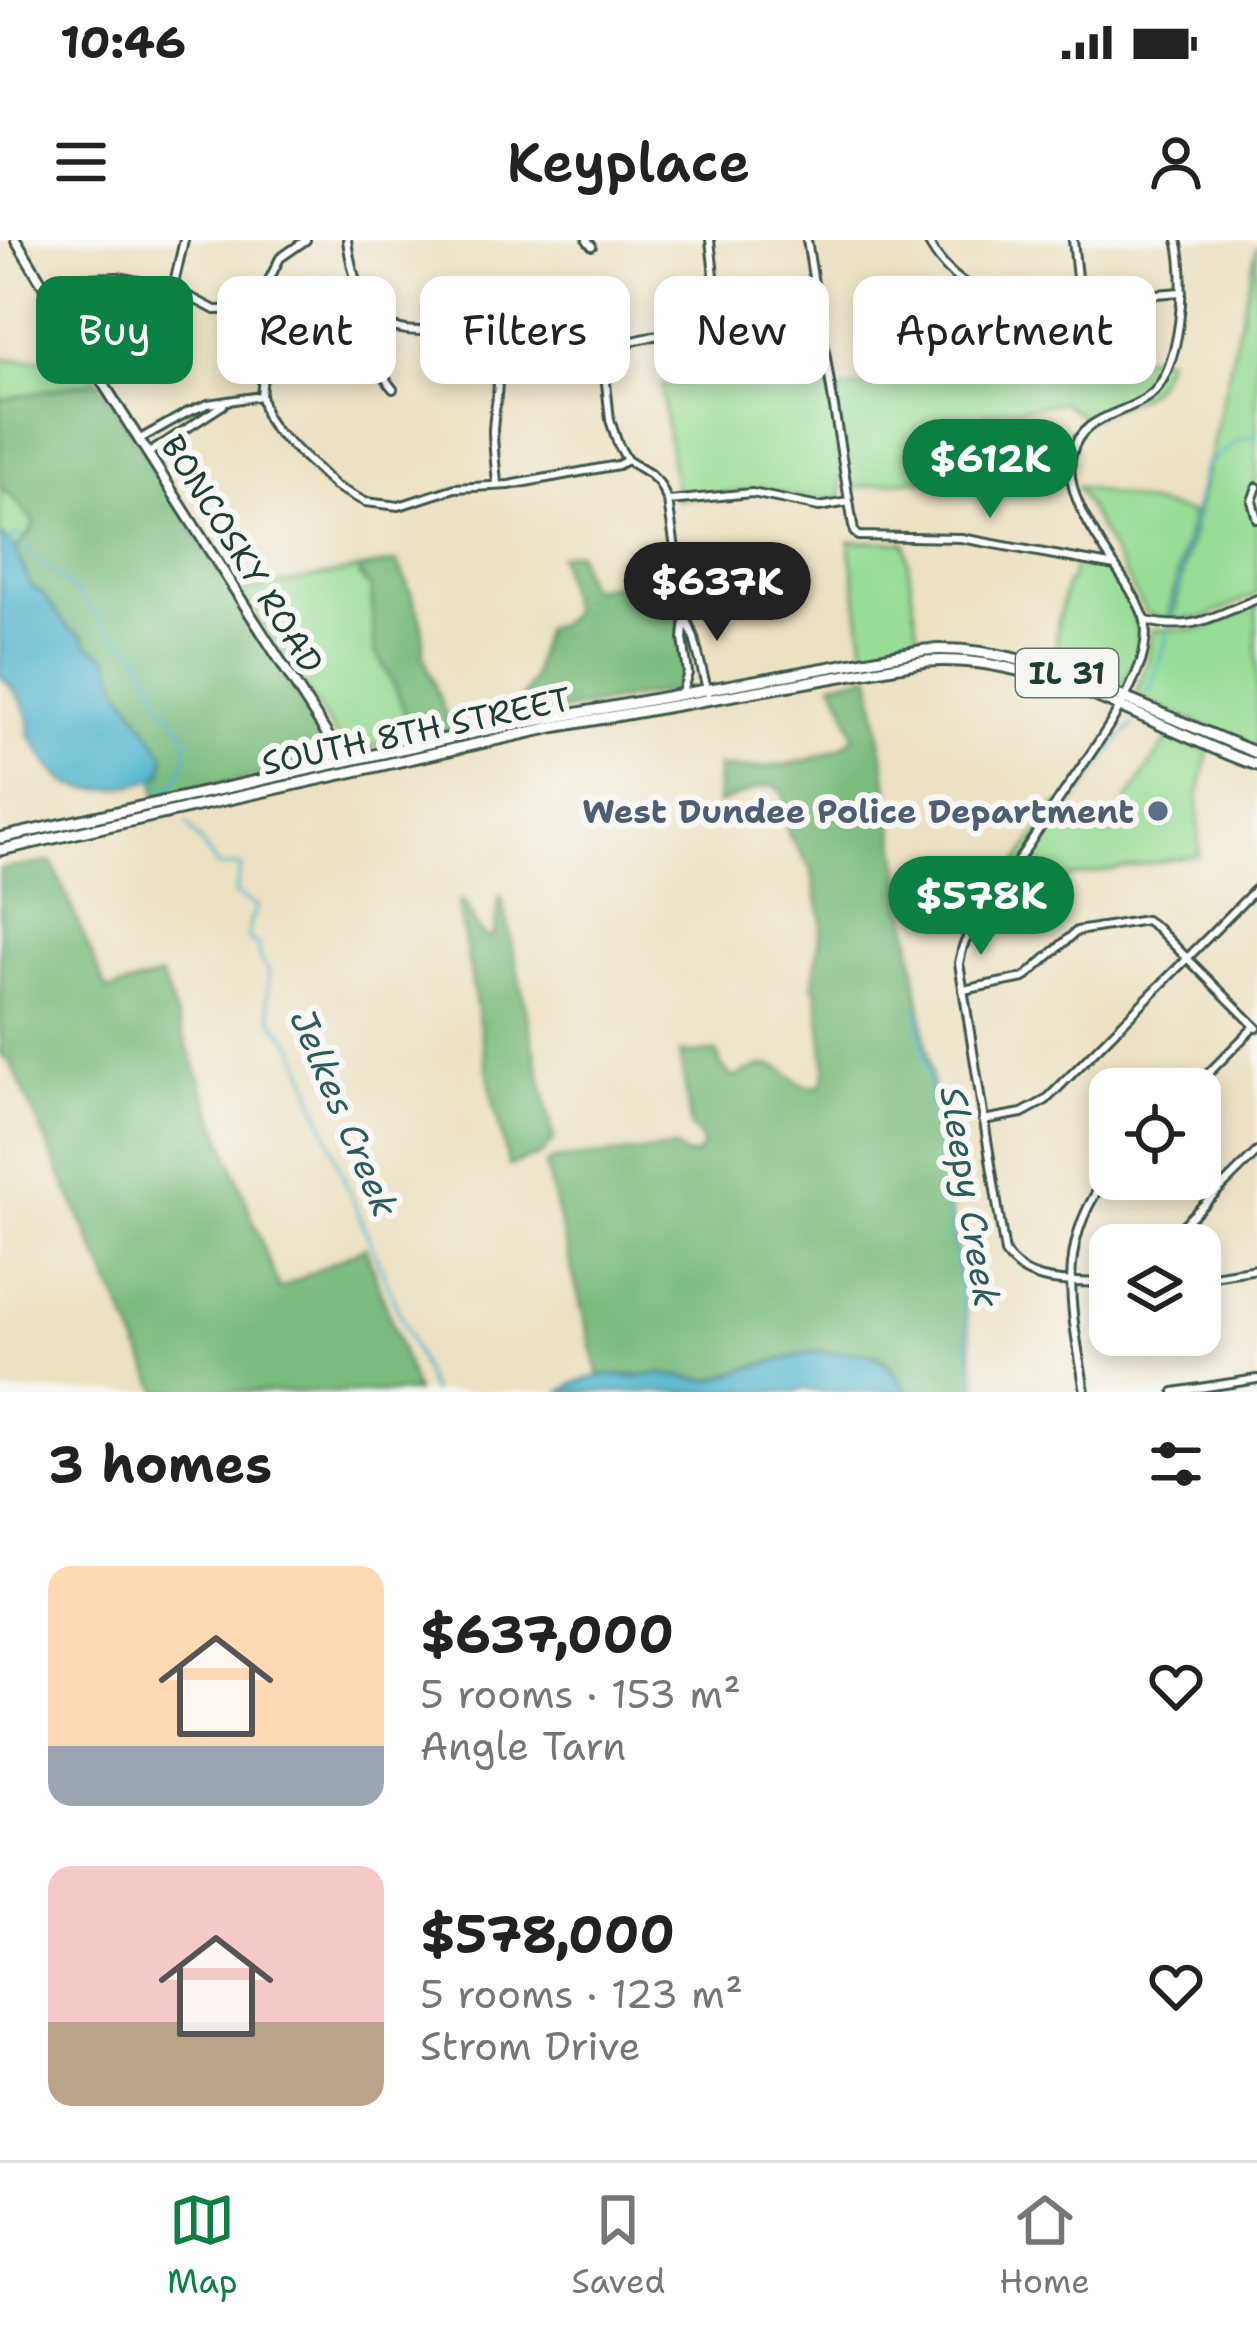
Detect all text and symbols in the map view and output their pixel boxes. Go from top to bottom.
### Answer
text: 10:46 [60,12,186,72]
text: Keyplace [507,126,750,198]
icon: menu [48,129,114,195]
icon: person [1143,129,1209,195]
chip: Buy [36,276,193,384]
chip: Rent [217,276,396,384]
chip: Filters [420,276,630,384]
chip: New [654,276,829,384]
chip: Apartment [853,276,1156,384]
pin: $612K [906,419,1074,521]
street label: BONCOSKY ROAD [150,426,334,682]
text: $612K [929,432,1051,484]
pin: $637K [633,542,801,644]
text: $637K [651,555,783,607]
road number: IL 31 [1016,649,1118,697]
street label: SOUTH 8TH STREET [257,676,575,786]
place label: West Dundee Police Department [582,789,1134,834]
marker: West Dundee Police Department [1145,798,1171,824]
pin: $578K [897,856,1065,958]
text: $578K [915,869,1047,921]
water label: Jelkes Creek [278,1001,410,1225]
map controls [1089,1068,1221,1356]
button: locate [1089,1068,1221,1200]
water label: Sleepy Creek [928,1083,1012,1311]
button: layers [1089,1224,1221,1356]
text: 3 homes [48,1430,272,1498]
icon: filters [1143,1431,1209,1497]
text: $637,000 [420,1600,674,1668]
icon: home [144,1614,288,1758]
icon: heart [1143,1653,1209,1719]
text: 5 rooms · 153 m² [420,1668,741,1720]
text: Angle Tarn [420,1720,626,1772]
text: $578,000 [420,1900,675,1968]
icon: home [144,1914,288,2058]
icon: heart [1143,1953,1209,2019]
text: 5 rooms · 123 m² [420,1968,743,2020]
text: Strom Drive [420,2020,641,2072]
tab: Map [167,2187,238,2304]
tab: Saved [572,2187,665,2304]
tab: Home [999,2187,1090,2304]

